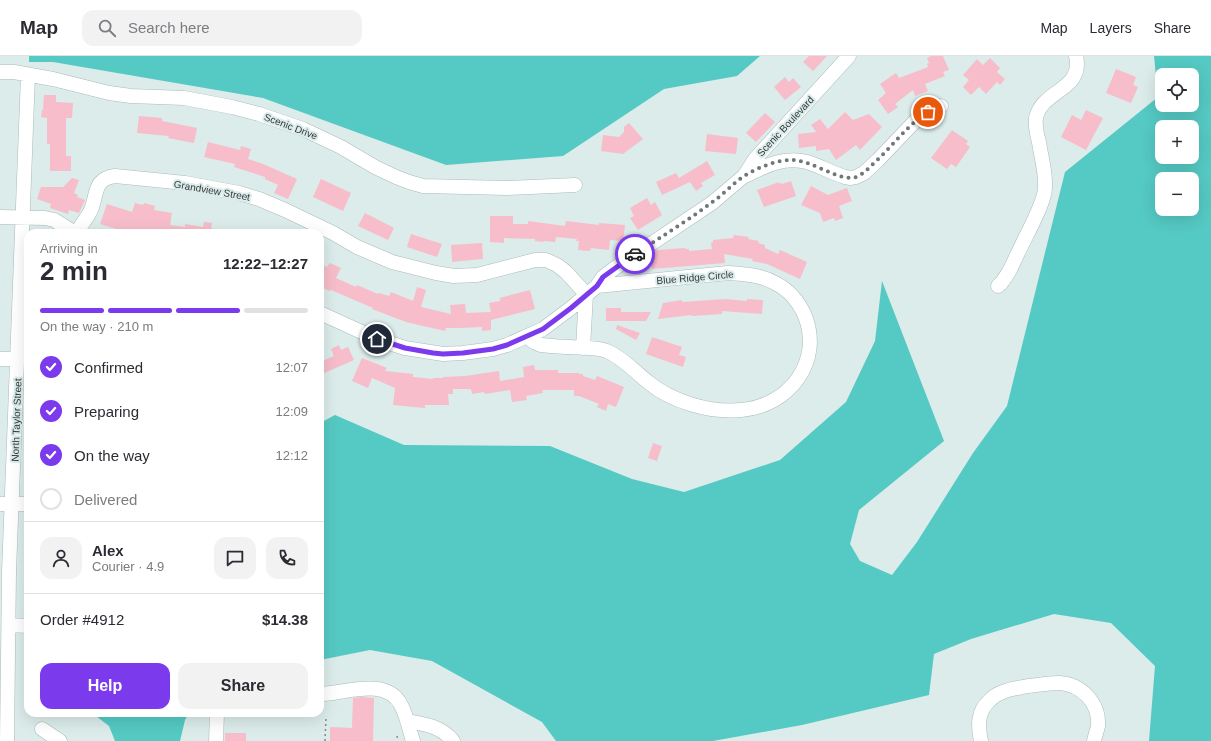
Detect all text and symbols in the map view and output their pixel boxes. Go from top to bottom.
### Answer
search box [82,10,362,46]
text: Map [20,17,58,38]
icon: search [96,17,118,39]
text: Search here [128,19,210,36]
text: Map [1040,20,1068,36]
text: Layers [1090,20,1132,36]
text: Share [1154,20,1191,36]
map controls [1155,68,1199,216]
button: locate [1155,68,1199,112]
street label: Scenic Boulevard [755,94,816,159]
pin [911,95,945,129]
icon: bag [917,101,939,123]
street label: Scenic Drive [263,111,319,142]
button: + [1155,120,1199,164]
button: − [1155,172,1199,216]
street label: Grandview Street [173,178,251,203]
courier [615,234,655,274]
text: Arriving in [40,241,98,256]
icon: car [624,243,646,265]
text: 12:22–12:27 [223,255,308,272]
text: 2 min [40,256,108,286]
street label: Blue Ridge Circle [656,269,734,286]
text: On the way · 210 m [40,319,153,334]
pin [360,322,394,356]
icon: home [366,328,388,350]
icon: check [40,356,62,378]
text: Confirmed [74,359,143,376]
text: 12:07 [275,360,308,375]
street label: North Taylor Street [10,378,23,462]
icon: check [40,400,62,422]
text: Preparing [74,403,139,420]
text: 12:09 [275,404,308,419]
icon: check [40,444,62,466]
text: On the way [74,447,150,464]
text: 12:12 [275,448,308,463]
text: Delivered [74,491,137,508]
button: person [40,537,82,579]
button: chat [214,537,256,579]
button: phone [266,537,308,579]
text: Alex [92,542,124,559]
text: Courier · 4.9 [92,559,164,574]
text: Order #4912 [40,611,124,628]
text: $14.38 [262,611,308,628]
button: Help [40,663,170,709]
button: Share [178,663,308,709]

